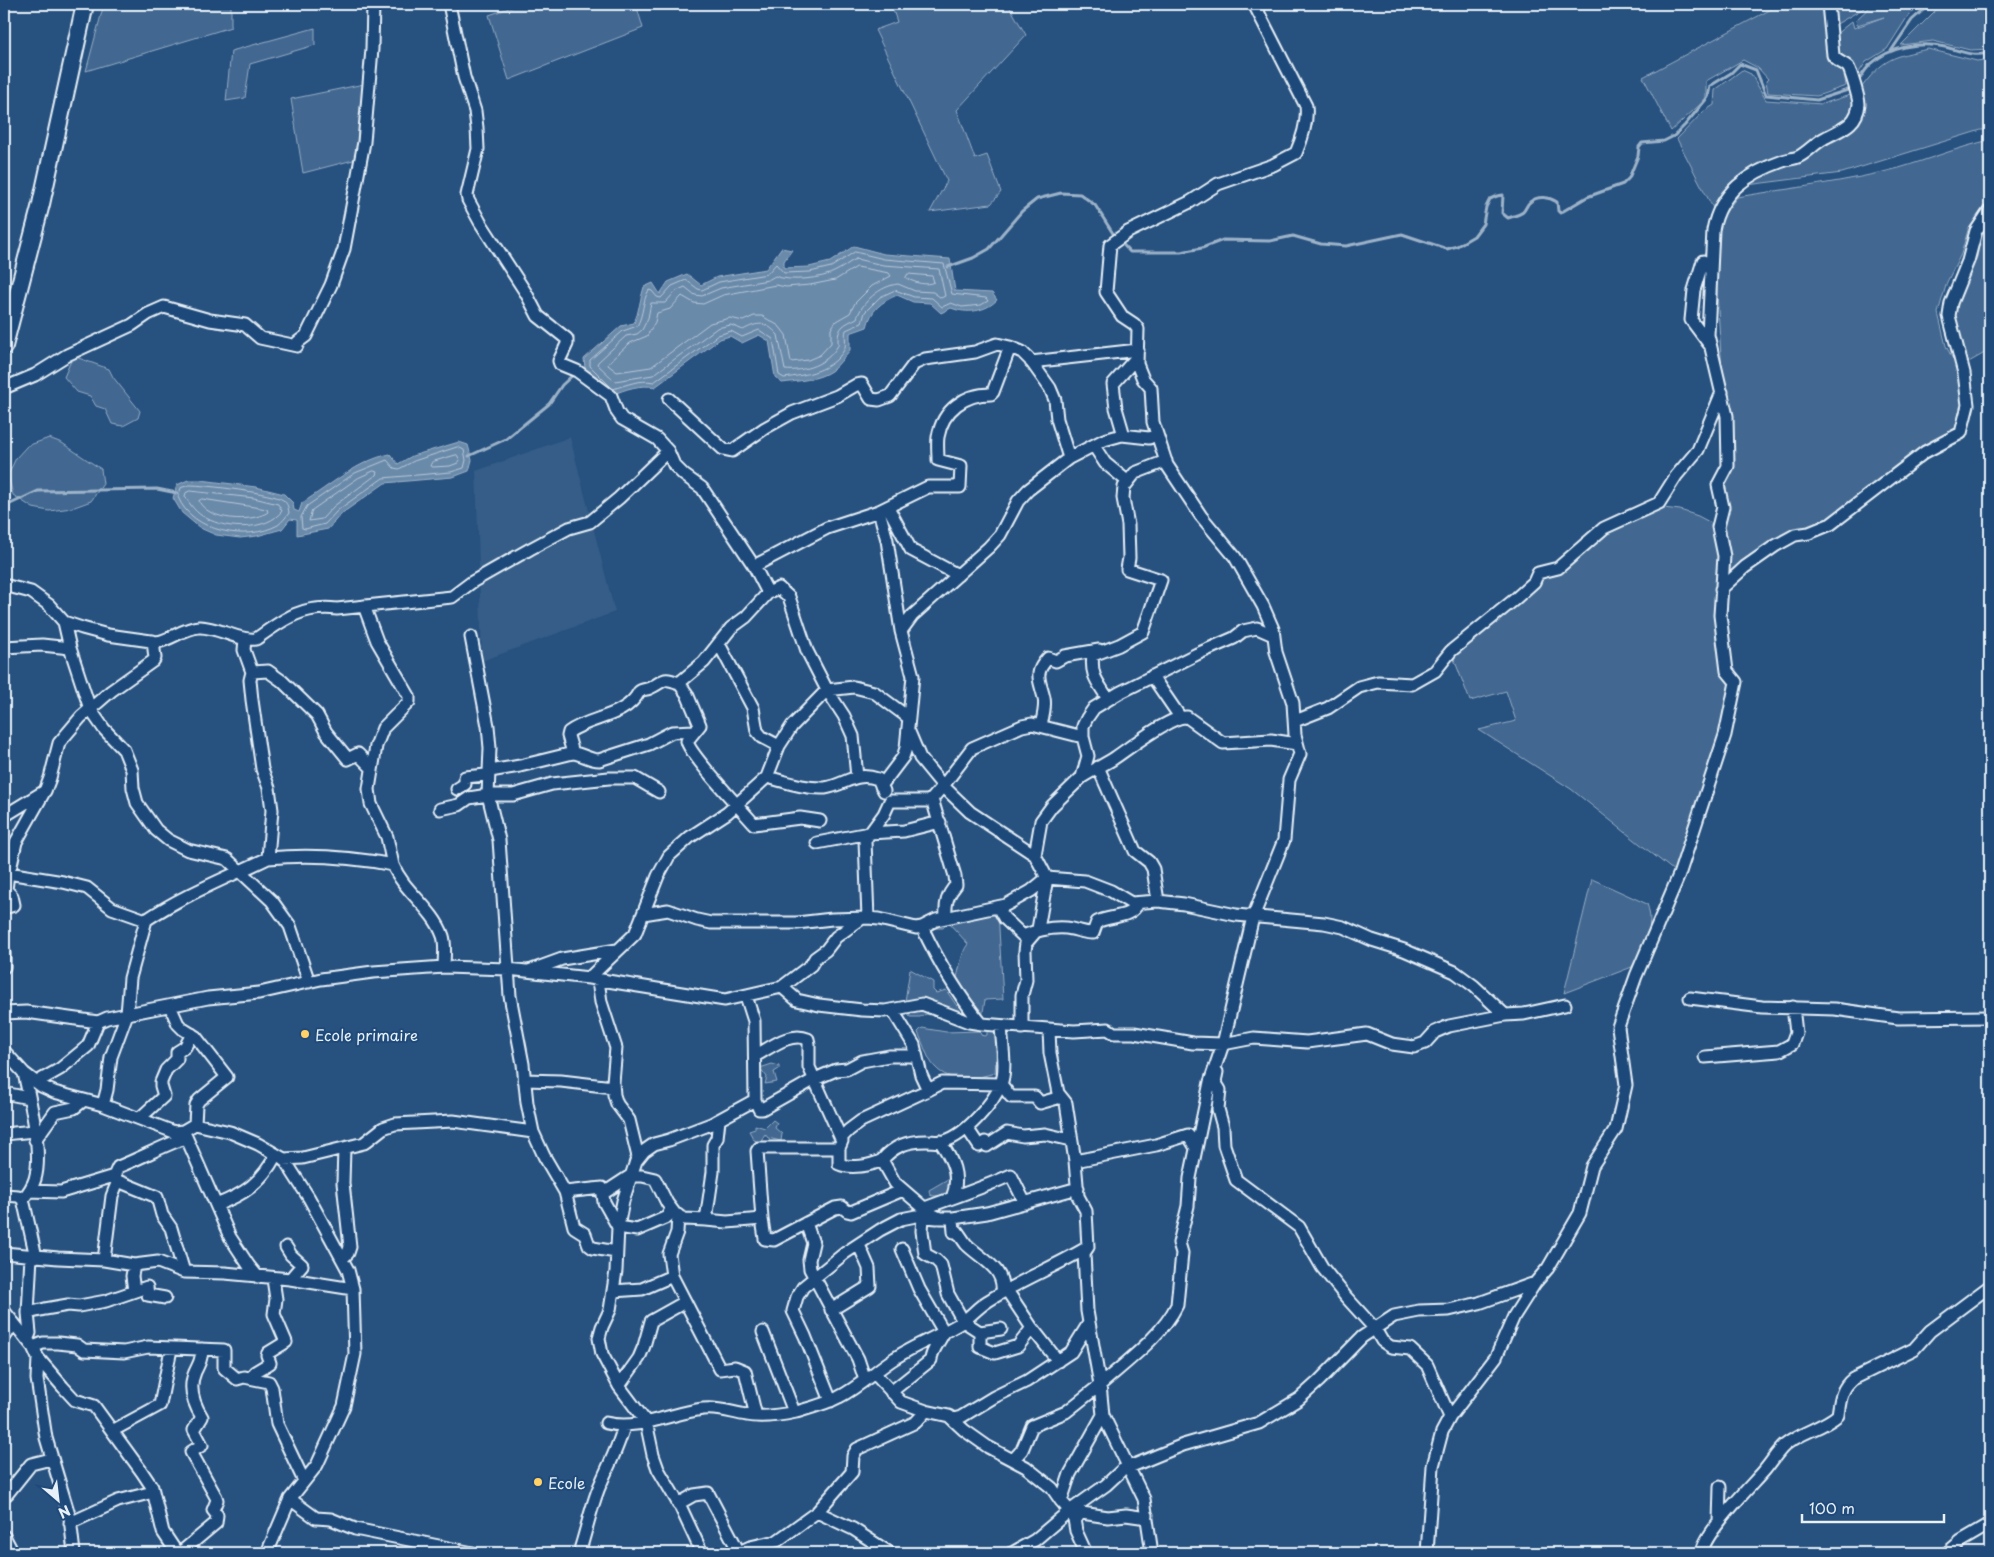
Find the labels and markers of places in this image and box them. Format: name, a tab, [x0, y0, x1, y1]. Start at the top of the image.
place label: Ecole primaire	[315, 1023, 418, 1046]
marker: Ecole primaire	[299, 1028, 311, 1040]
place label: Ecole	[548, 1471, 585, 1494]
marker: Ecole	[532, 1476, 544, 1488]

